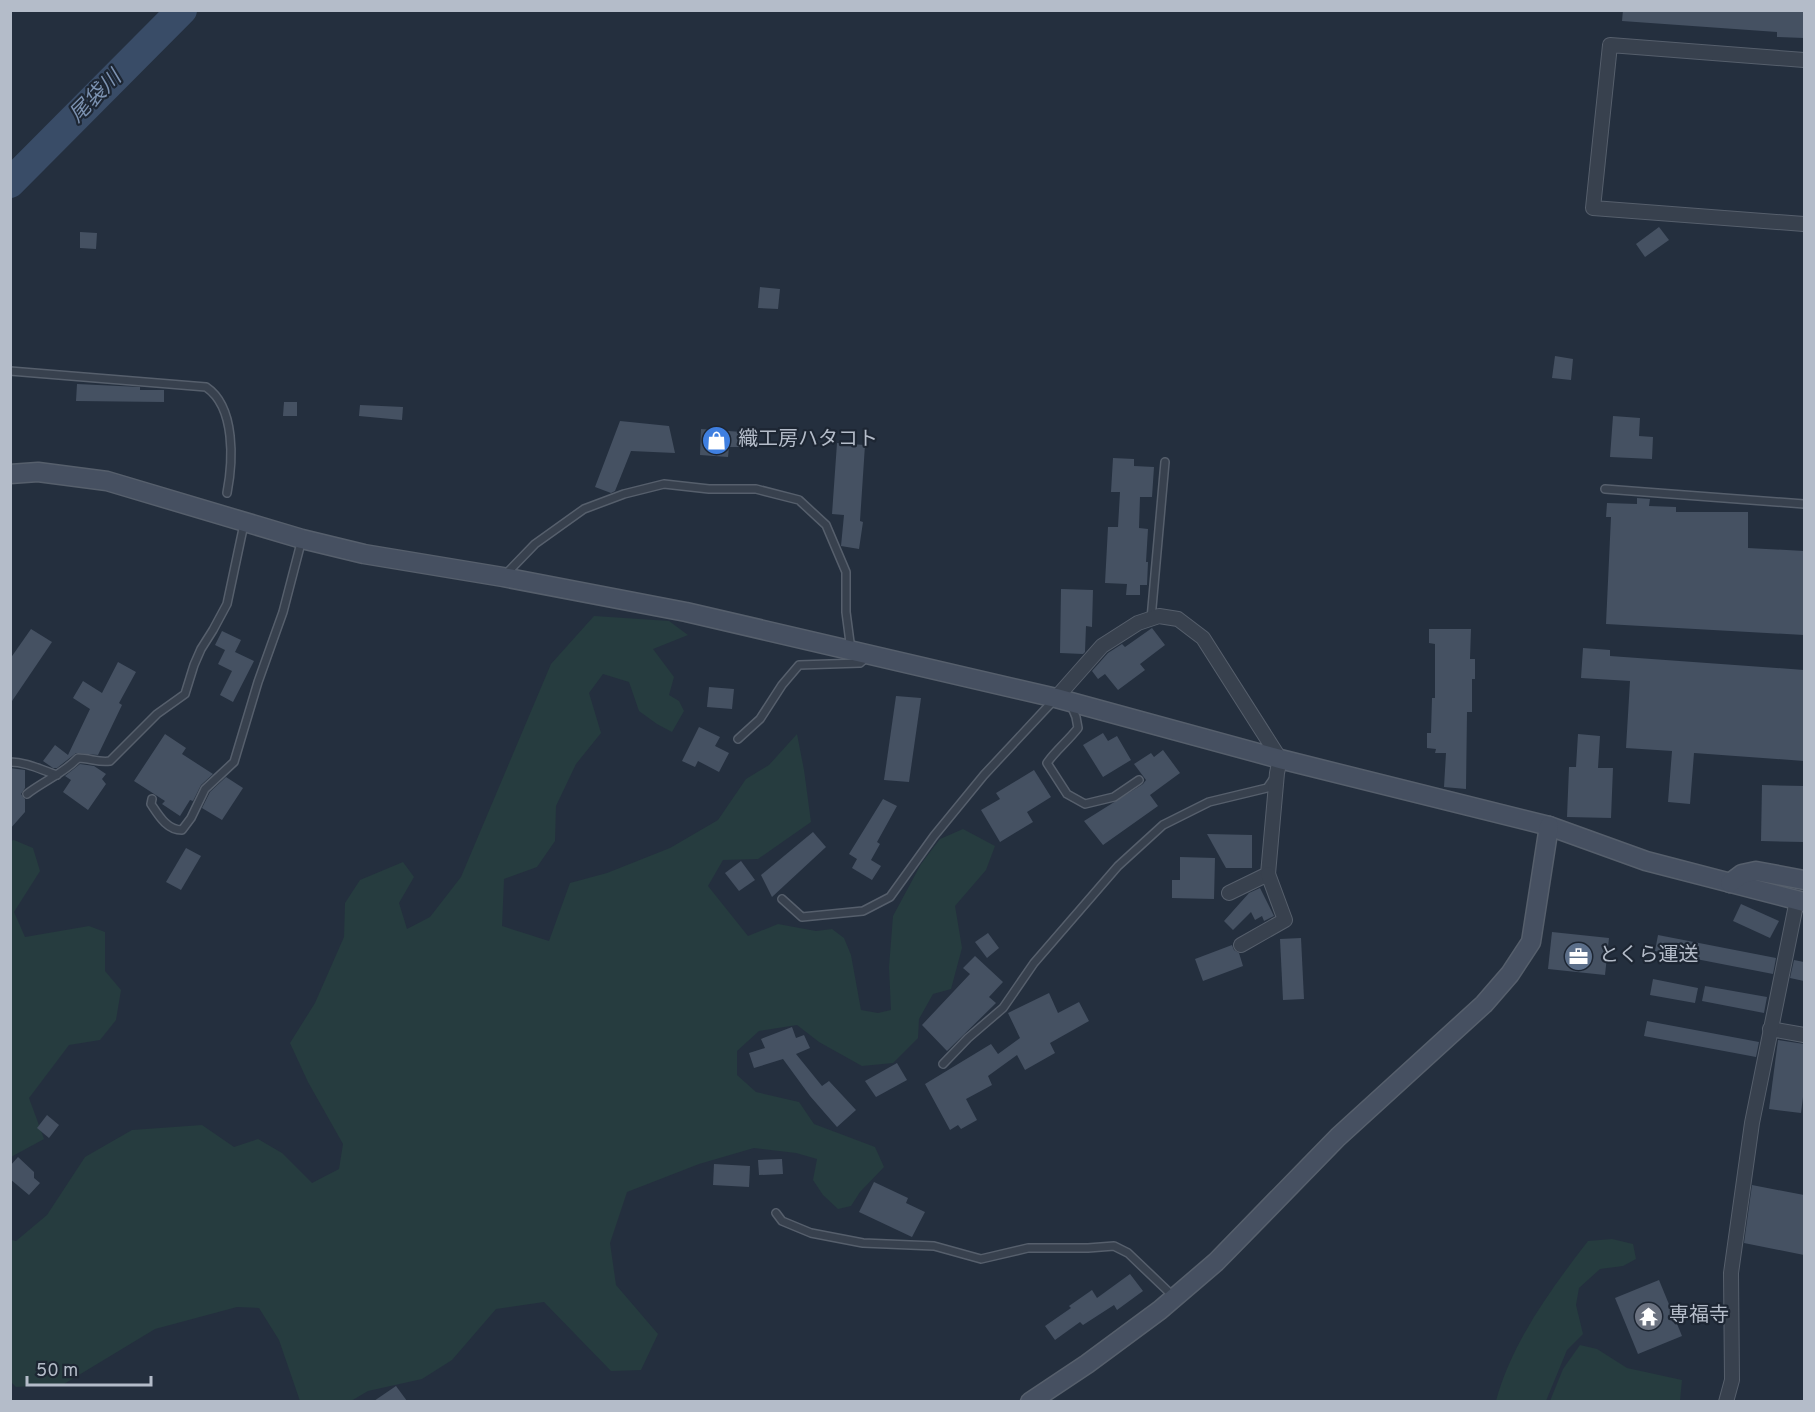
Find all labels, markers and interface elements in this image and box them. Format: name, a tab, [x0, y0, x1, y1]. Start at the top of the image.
water label: 尾袋川	[64, 64, 129, 129]
shop icon: 織工房ハタコト	[701, 424, 733, 456]
place label: 織工房ハタコト	[738, 427, 878, 453]
office icon: とくら運送	[1562, 940, 1594, 972]
place label: とくら運送	[1599, 943, 1698, 969]
temple icon: 専福寺	[1632, 1300, 1664, 1332]
place label: 専福寺	[1669, 1303, 1729, 1329]
scale bar	[27, 1349, 152, 1387]
text: 50 m	[36, 1360, 78, 1383]

